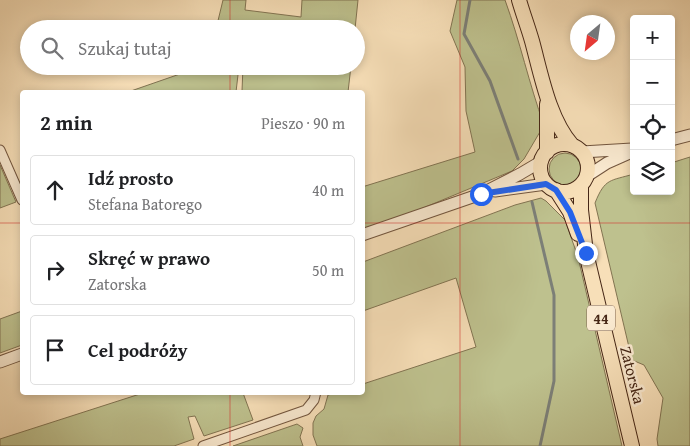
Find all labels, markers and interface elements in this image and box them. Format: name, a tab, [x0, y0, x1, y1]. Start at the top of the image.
north arrow	[570, 15, 615, 60]
map controls	[630, 15, 675, 195]
button: +	[630, 15, 675, 60]
search box	[20, 20, 365, 75]
icon: search	[38, 34, 66, 62]
text: Szukaj tutaj	[78, 34, 172, 62]
button: −	[630, 60, 675, 105]
button: locate	[630, 105, 675, 150]
text: 2 min	[40, 107, 92, 138]
text: Pieszo · 90 m	[261, 111, 345, 135]
button: layers	[630, 150, 675, 195]
text: Idź prosto	[88, 164, 173, 192]
icon: ahead	[41, 176, 69, 204]
text: 40 m	[312, 178, 344, 202]
route start	[470, 183, 493, 206]
text: Stefana Batorego	[88, 192, 202, 216]
route end	[575, 242, 598, 265]
text: Skręć w prawo	[88, 244, 210, 272]
icon: right	[41, 256, 69, 284]
text: 50 m	[312, 258, 344, 282]
text: Zatorska	[88, 272, 147, 296]
road number: 44	[587, 306, 615, 330]
icon: arrive	[41, 336, 69, 364]
text: Cel podróży	[88, 336, 188, 364]
street label: Zatorska	[614, 344, 652, 407]

